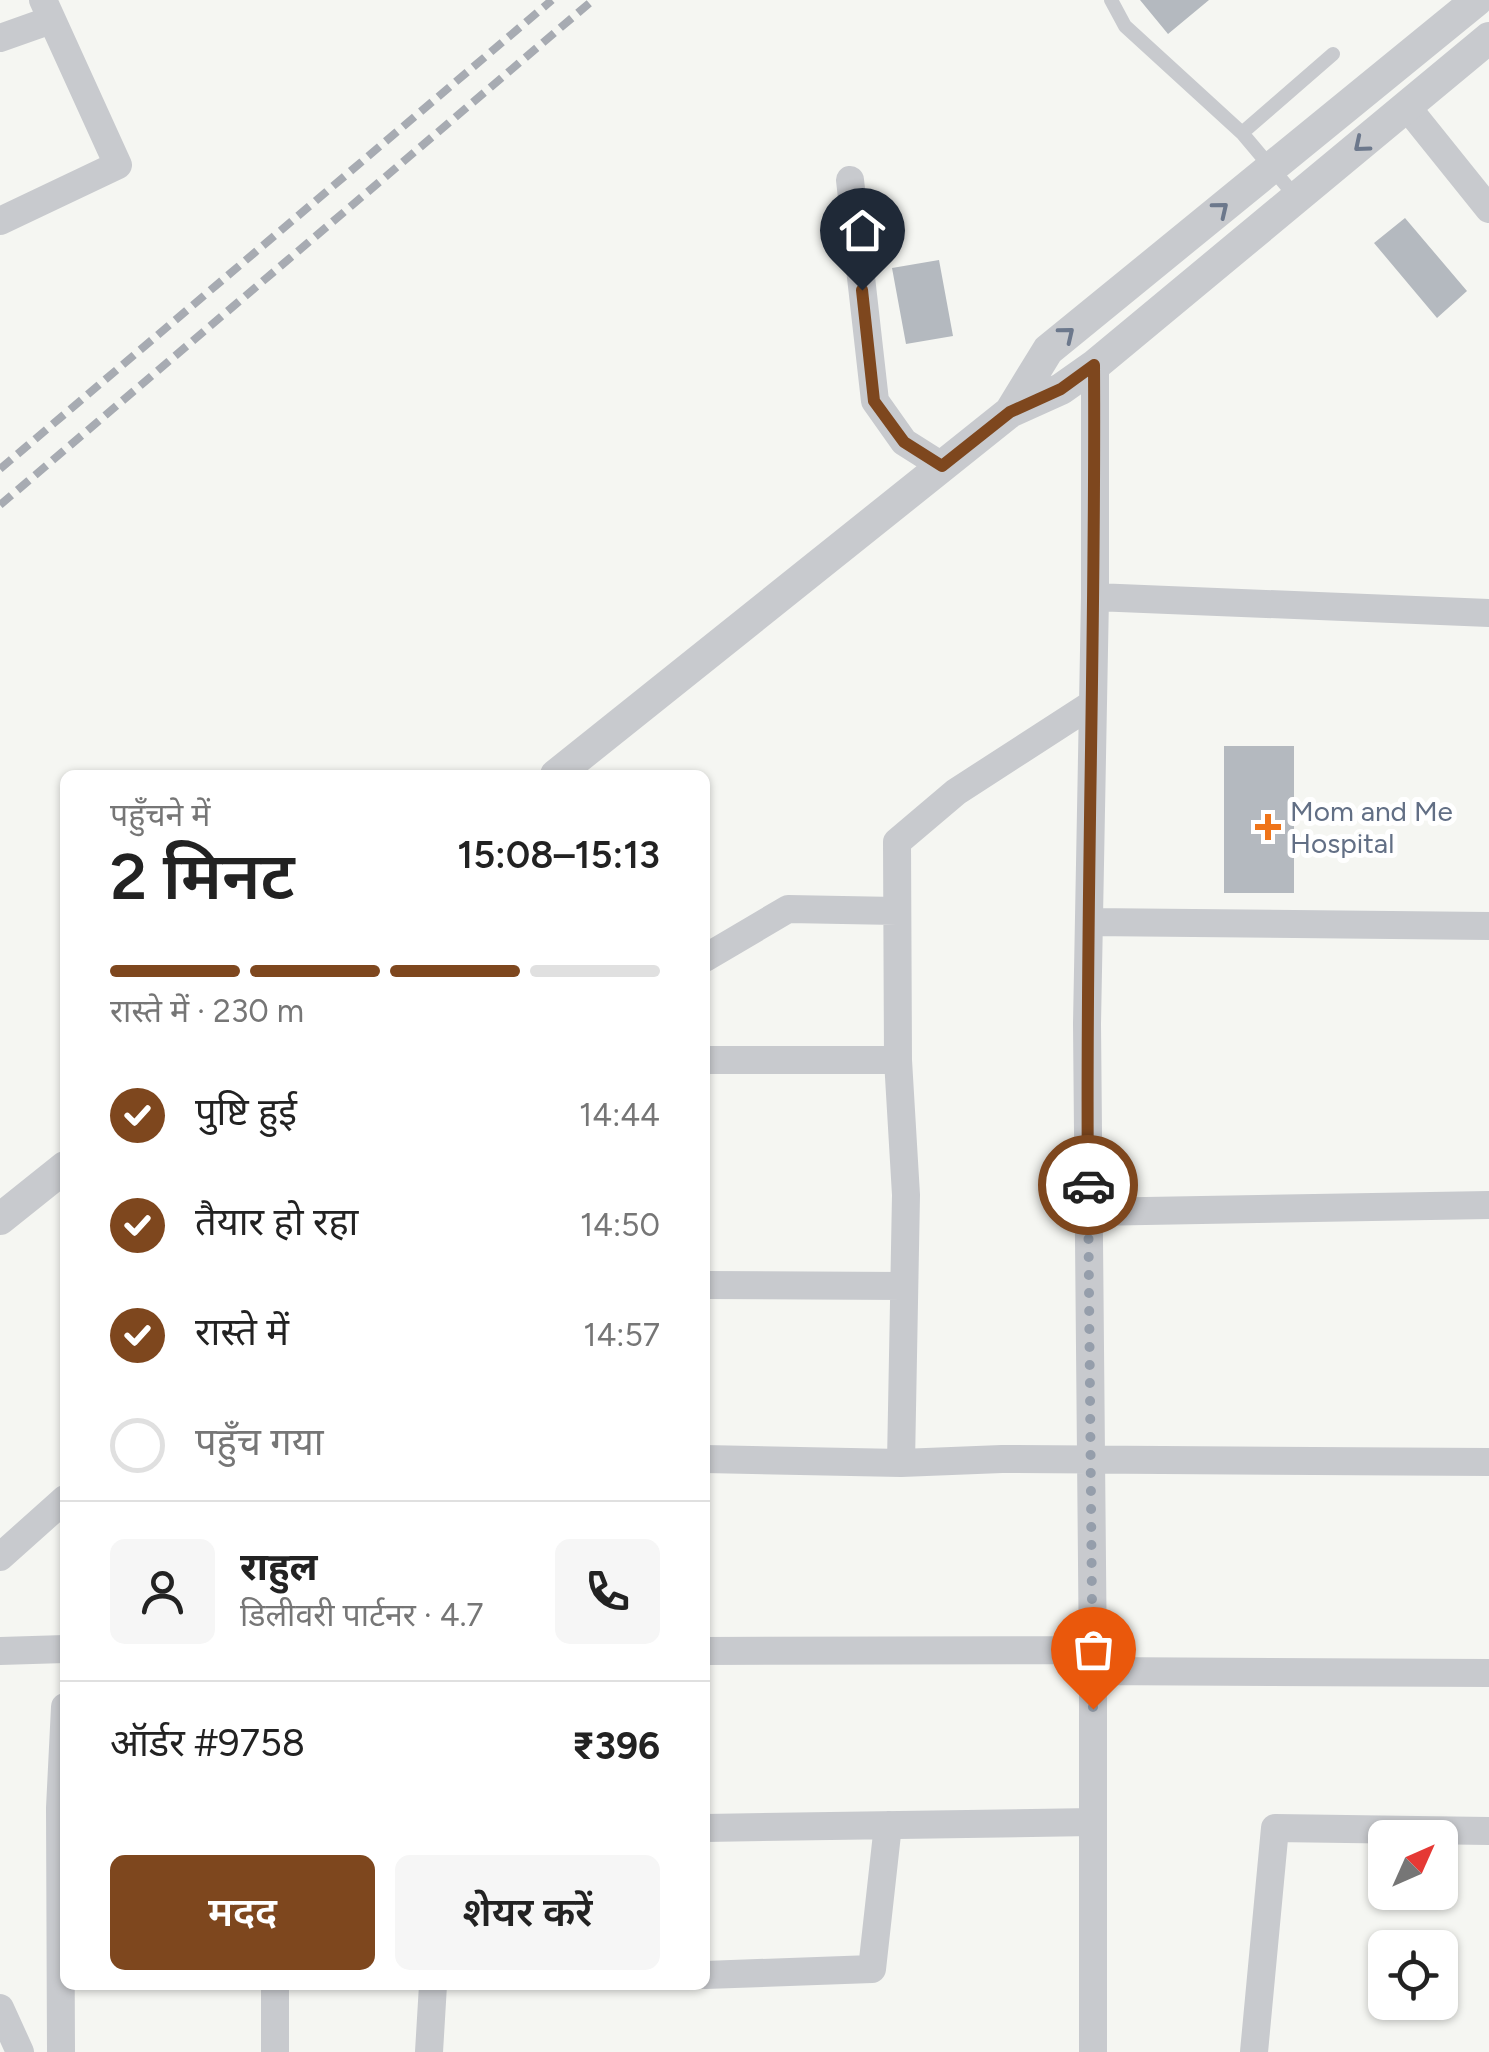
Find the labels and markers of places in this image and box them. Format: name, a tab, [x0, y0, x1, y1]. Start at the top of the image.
pin	[820, 188, 905, 291]
place label: Mom and Me Hospital	[1290, 794, 1453, 860]
marker: Mom and Me Hospital	[1255, 814, 1281, 840]
pin	[1051, 1607, 1136, 1710]

